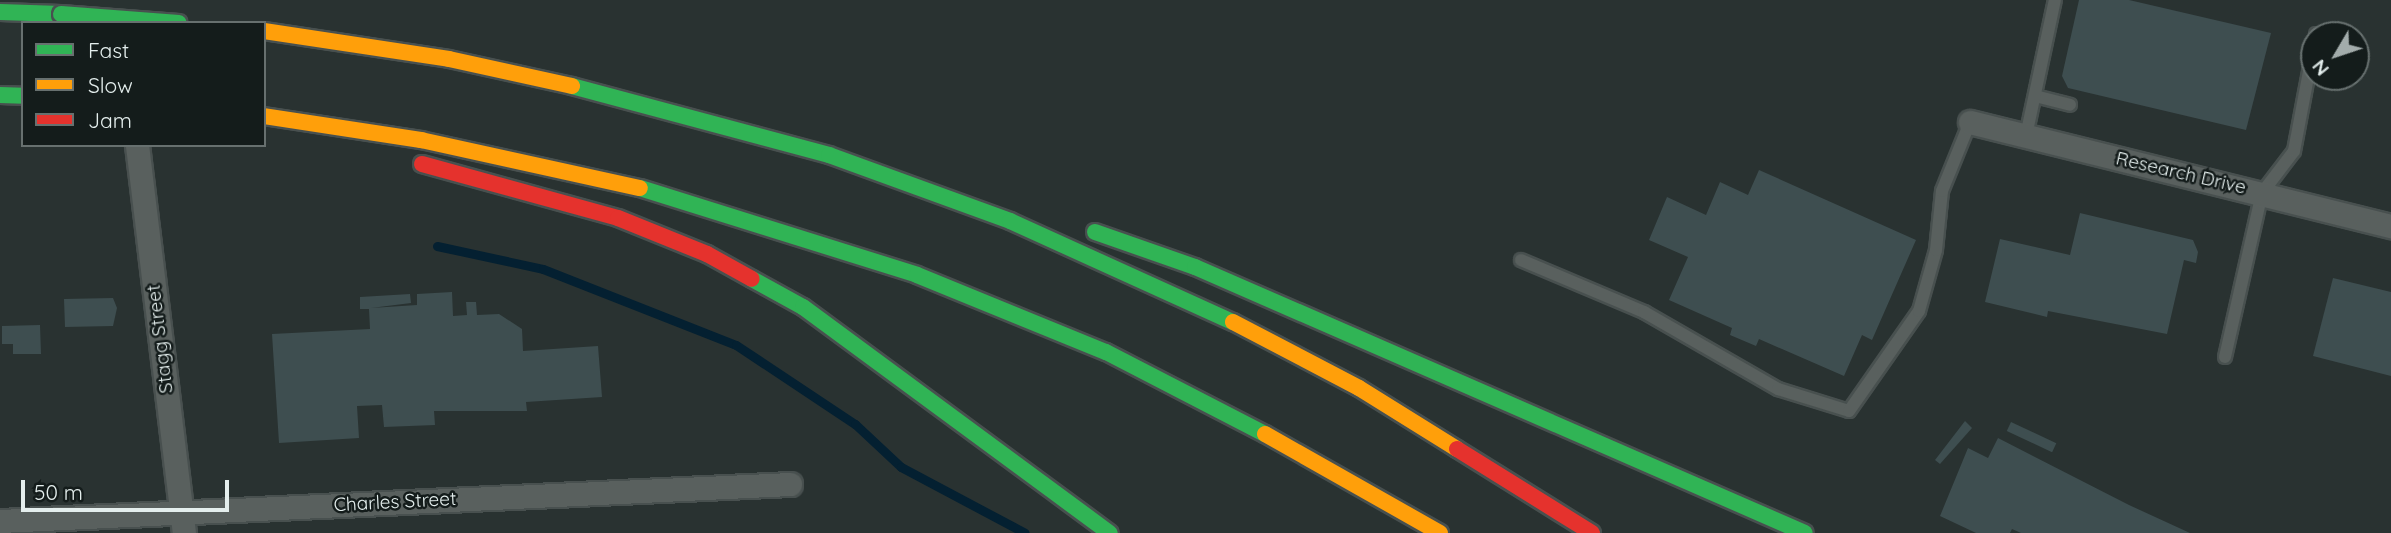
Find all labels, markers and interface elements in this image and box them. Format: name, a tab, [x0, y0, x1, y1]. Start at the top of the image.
legend	[21, 21, 266, 147]
north arrow	[2300, 21, 2370, 91]
text: Fast	[88, 37, 129, 63]
text: N	[2307, 55, 2334, 81]
text: Slow	[88, 72, 133, 98]
text: Jam	[88, 107, 132, 133]
street label: Research Drive	[2114, 147, 2248, 199]
street label: Stagg Street	[142, 283, 178, 395]
scale bar	[24, 466, 233, 510]
text: 50 m	[34, 479, 83, 505]
street label: Charles Street	[333, 487, 457, 517]

